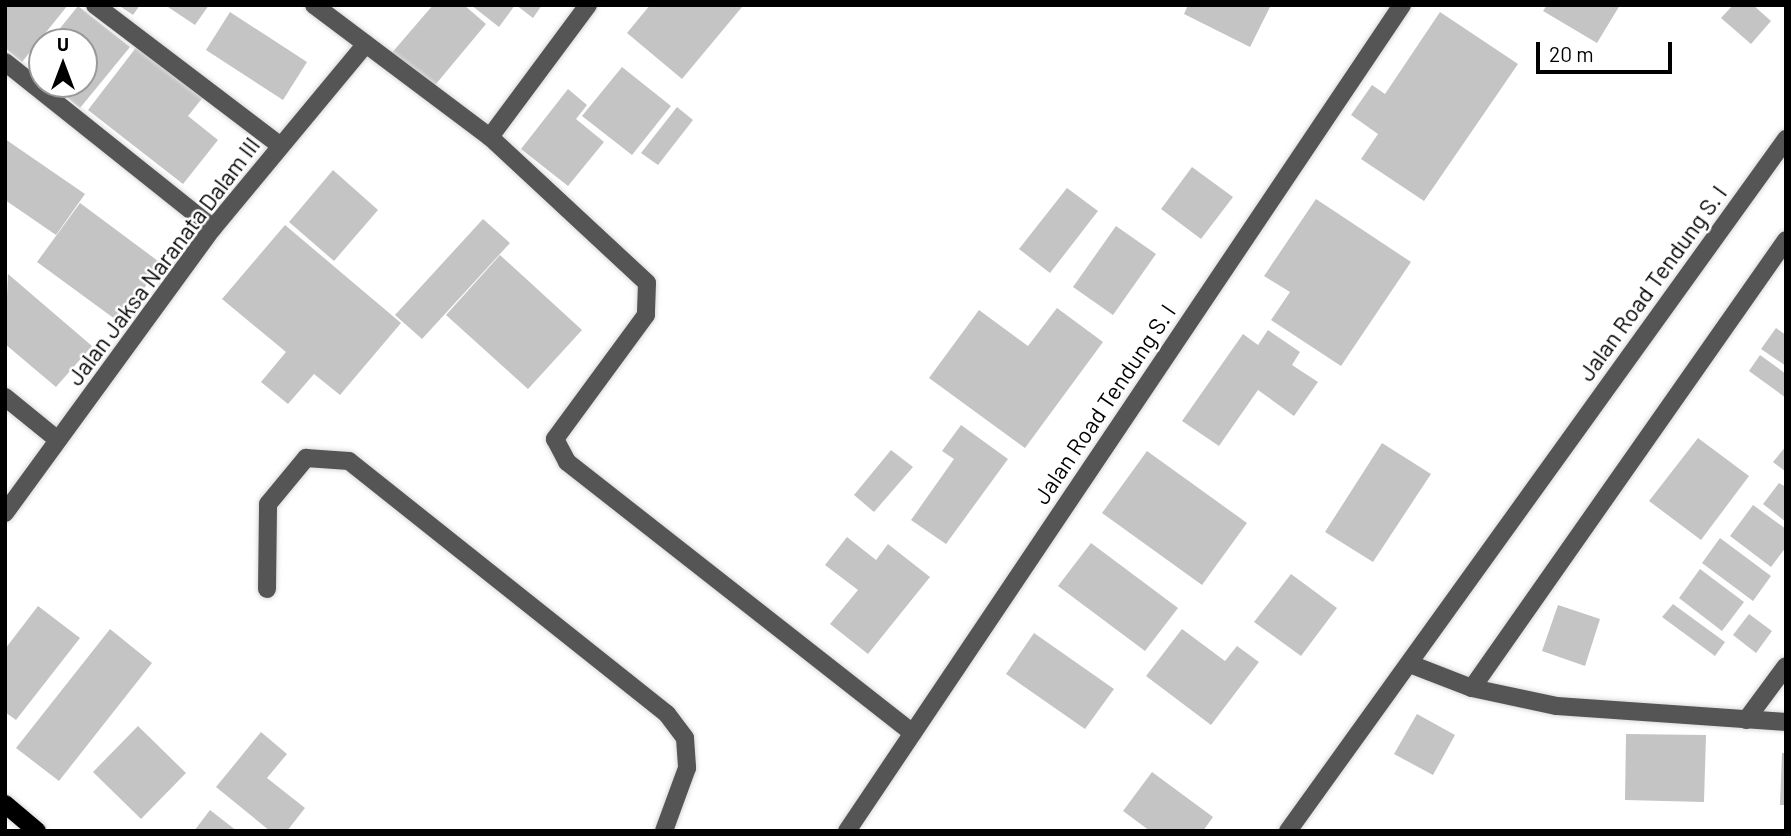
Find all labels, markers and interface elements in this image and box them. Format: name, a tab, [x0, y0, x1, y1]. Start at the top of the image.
north arrow	[28, 28, 98, 98]
scale bar	[1539, 28, 1676, 72]
text: U	[57, 32, 69, 55]
text: 20 m	[1549, 41, 1594, 66]
street label: Jalan Jaksa Naranata Dalam III	[61, 132, 265, 390]
street label: Jalan Road Tendung S. I	[1572, 180, 1732, 386]
street label: Jalan Road Tendung S. I	[1027, 299, 1181, 509]

